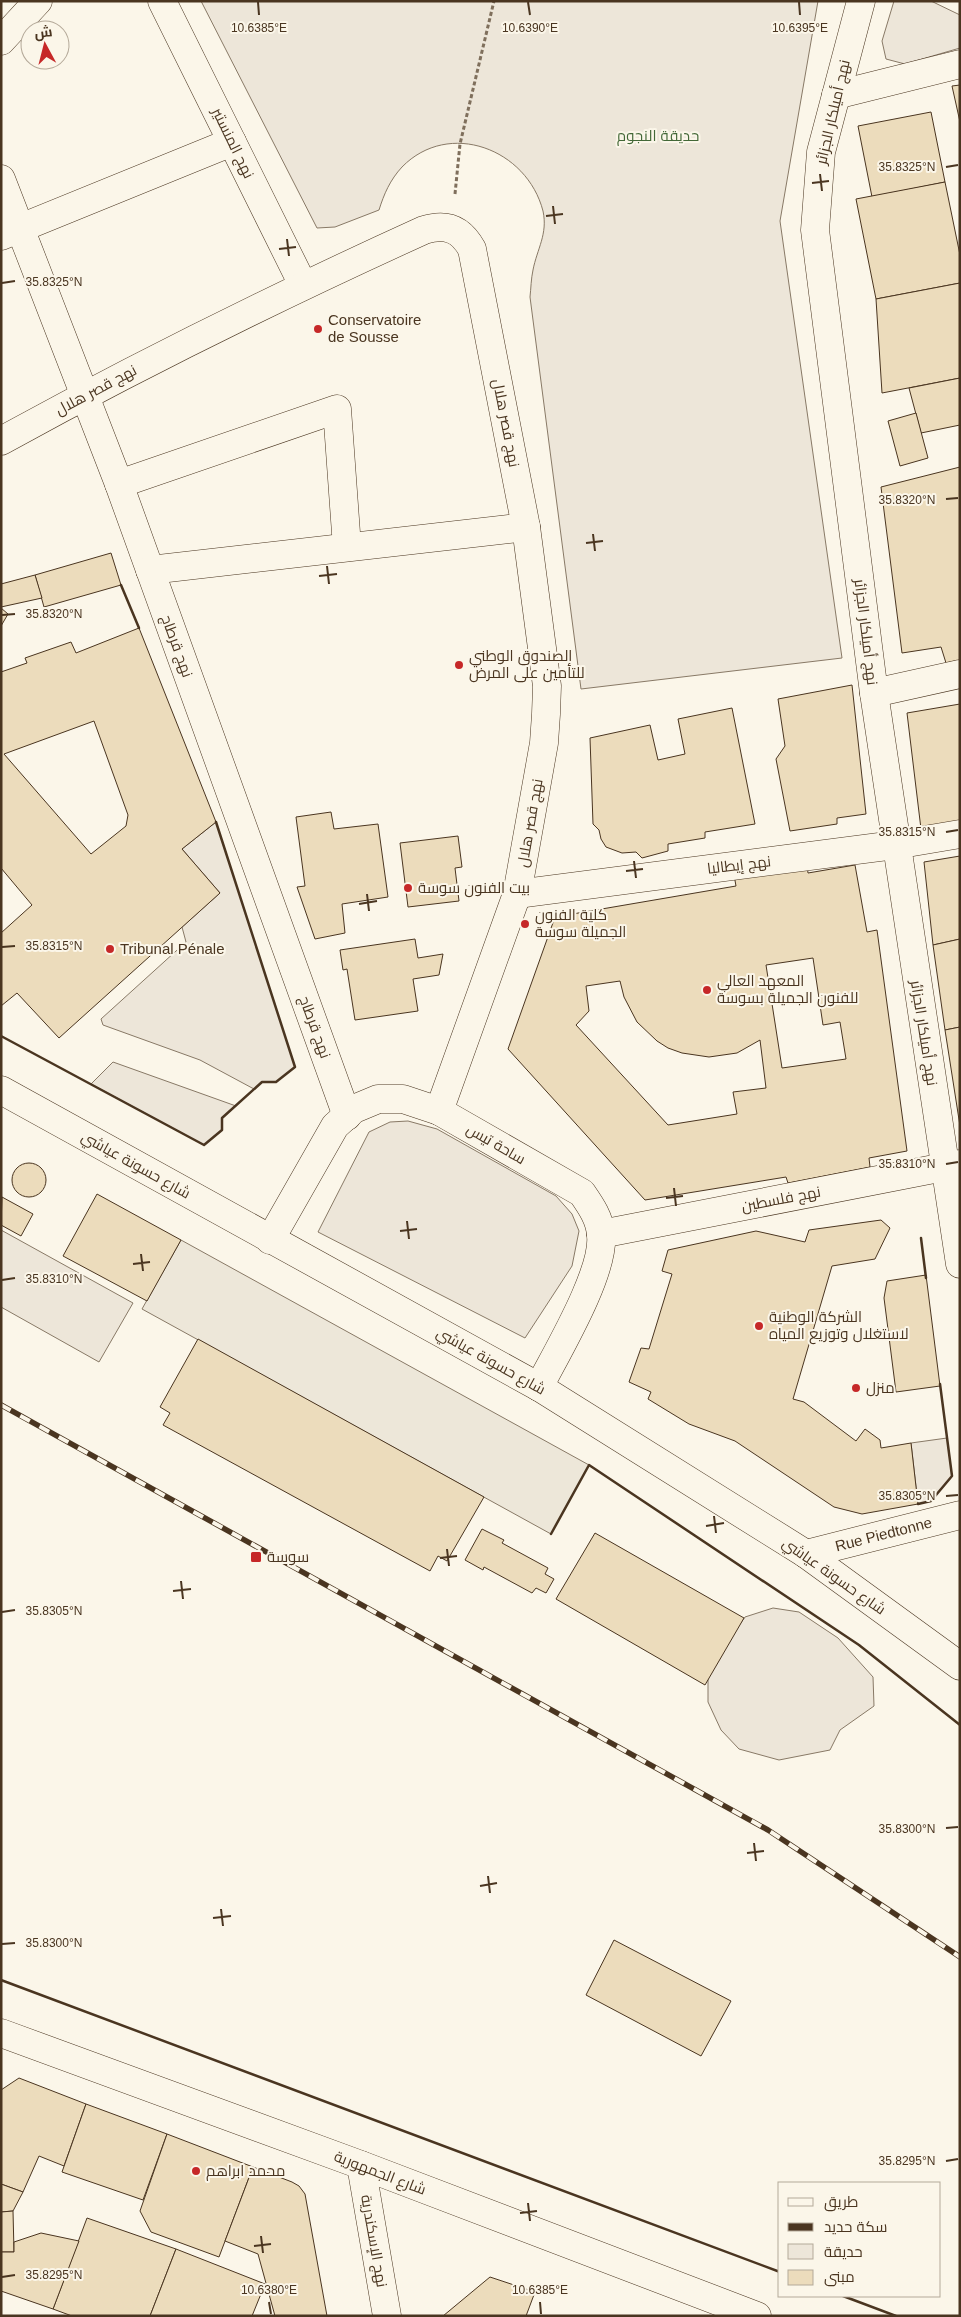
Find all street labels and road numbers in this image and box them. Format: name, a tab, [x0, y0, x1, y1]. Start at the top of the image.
street label: نهج أميلكار الجزائر	[811, 58, 856, 167]
street label: نهج المنستير	[206, 104, 258, 182]
street label: نهج قصر هلال	[52, 361, 141, 421]
street label: نهج قصر هلال	[487, 377, 523, 469]
street label: نهج أميلكار الجزائر	[848, 577, 882, 686]
street label: نهج قرطاج	[155, 612, 197, 680]
street label: نهج قصر هلال	[513, 777, 549, 869]
street label: نهج إيطاليا	[706, 852, 772, 880]
street label: نهج أميلكار الجزائر	[905, 978, 942, 1087]
street label: نهج قرطاج	[293, 993, 335, 1061]
street label: ساحة تيس	[463, 1120, 529, 1169]
street label: شارع حسونة عياشي	[77, 1128, 194, 1205]
street label: نهج فلسطين	[740, 1183, 822, 1217]
street label: شارع حسونة عياشي	[432, 1324, 549, 1401]
street label: Rue Piedtonne	[833, 1513, 934, 1554]
street label: شارع حسونة عياشي	[777, 1534, 889, 1621]
street label: شارع الجمهورية	[331, 2147, 428, 2201]
street label: نهج الإسكندرية	[355, 2193, 391, 2289]

